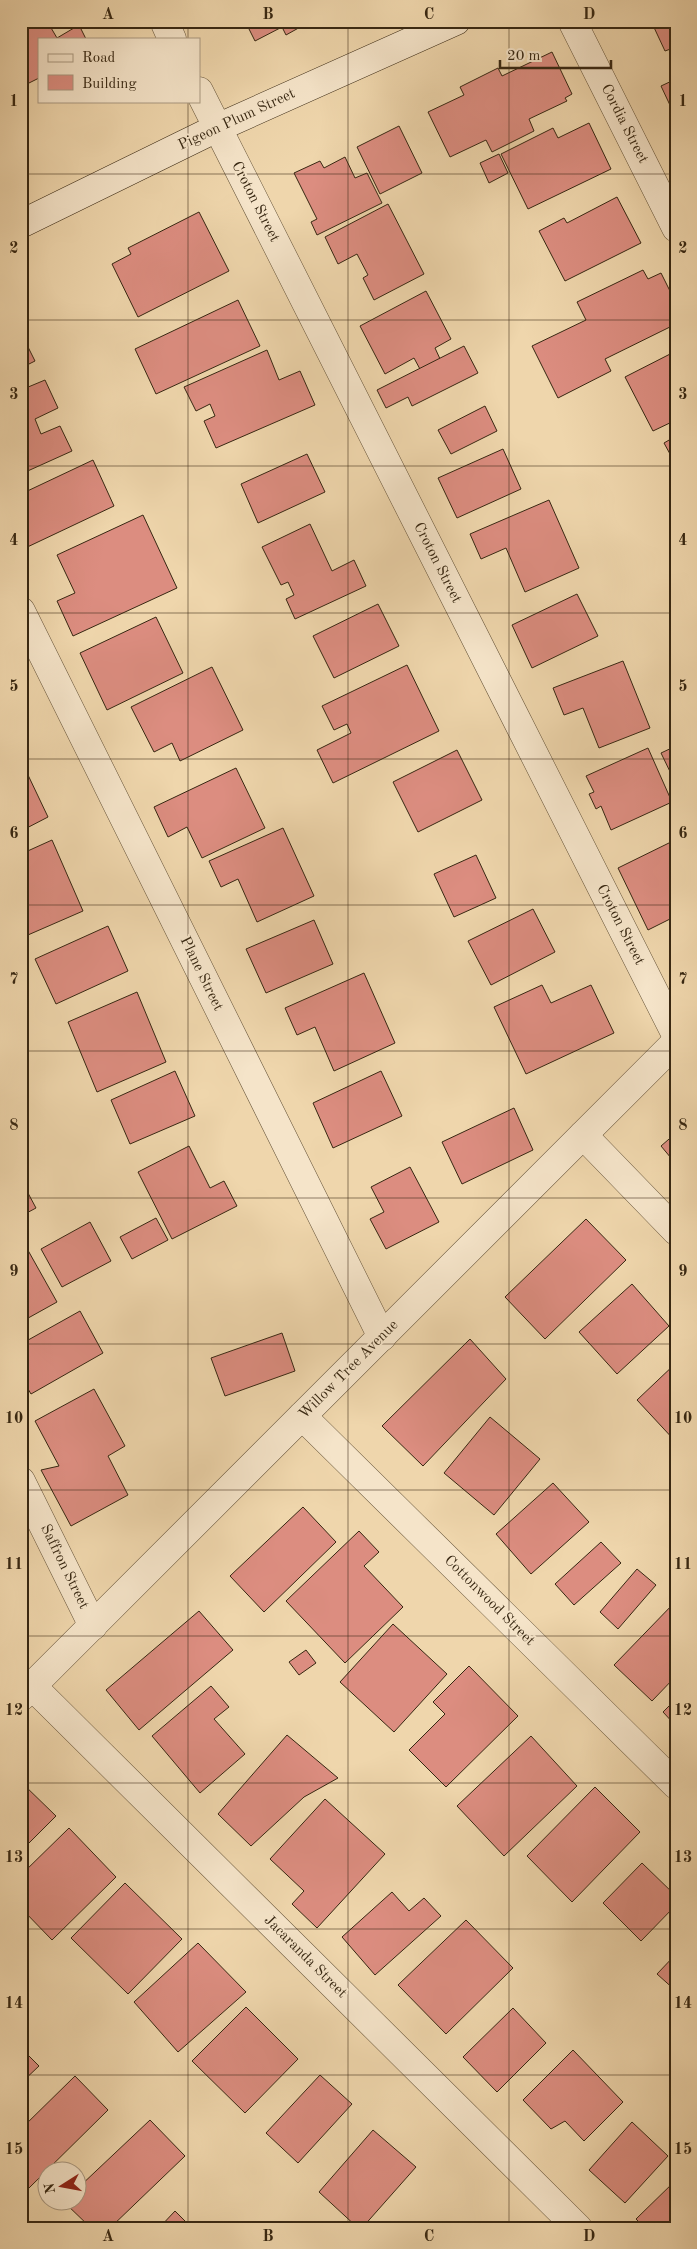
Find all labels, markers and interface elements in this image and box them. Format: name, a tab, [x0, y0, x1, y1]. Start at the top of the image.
text: A	[102, 7, 114, 23]
text: B	[262, 7, 274, 23]
text: C	[424, 7, 434, 23]
text: D	[583, 7, 595, 23]
legend	[38, 38, 200, 102]
scale bar	[500, 38, 611, 70]
text: 20 m	[507, 49, 541, 64]
text: Road	[82, 51, 116, 66]
text: Building	[82, 77, 137, 92]
street label: Cordia Street	[598, 82, 650, 166]
street label: Pigeon Plum Street	[176, 86, 298, 154]
text: 1	[9, 94, 19, 110]
text: 1	[678, 94, 688, 110]
street label: Croton Street	[228, 159, 282, 245]
text: 2	[9, 241, 19, 257]
text: 2	[678, 241, 688, 257]
text: 3	[9, 387, 19, 403]
text: 3	[678, 387, 688, 403]
street label: Croton Street	[410, 520, 464, 606]
text: 4	[9, 533, 19, 549]
text: 4	[678, 533, 688, 549]
text: 5	[9, 679, 19, 695]
text: 5	[678, 679, 688, 695]
text: 6	[9, 826, 19, 842]
text: 6	[678, 826, 688, 842]
street label: Croton Street	[593, 882, 647, 968]
street label: Plane Street	[177, 934, 225, 1014]
text: 7	[9, 972, 19, 988]
text: 7	[678, 972, 688, 988]
text: 8	[9, 1118, 19, 1134]
text: 8	[678, 1118, 688, 1134]
text: 9	[9, 1264, 19, 1280]
text: 9	[678, 1264, 688, 1280]
street label: Willow Tree Avenue	[297, 1318, 401, 1422]
text: 10	[5, 1411, 23, 1427]
text: 10	[674, 1411, 692, 1427]
street label: Saffron Street	[37, 1522, 91, 1612]
street label: Cottonwood Street	[441, 1553, 537, 1649]
text: 11	[5, 1557, 23, 1573]
text: 11	[674, 1557, 692, 1573]
text: 12	[5, 1703, 23, 1719]
text: 12	[674, 1703, 692, 1719]
text: 13	[5, 1850, 23, 1866]
text: 13	[674, 1850, 692, 1866]
street label: Jacaranda Street	[261, 1913, 349, 2001]
text: 14	[5, 1996, 23, 2012]
text: 14	[674, 1996, 692, 2012]
text: 15	[5, 2142, 23, 2158]
text: 15	[674, 2142, 692, 2158]
north arrow	[38, 2162, 88, 2212]
text: N	[42, 2181, 58, 2195]
text: A	[102, 2229, 114, 2245]
text: B	[262, 2229, 274, 2245]
text: C	[424, 2229, 434, 2245]
text: D	[583, 2229, 595, 2245]

